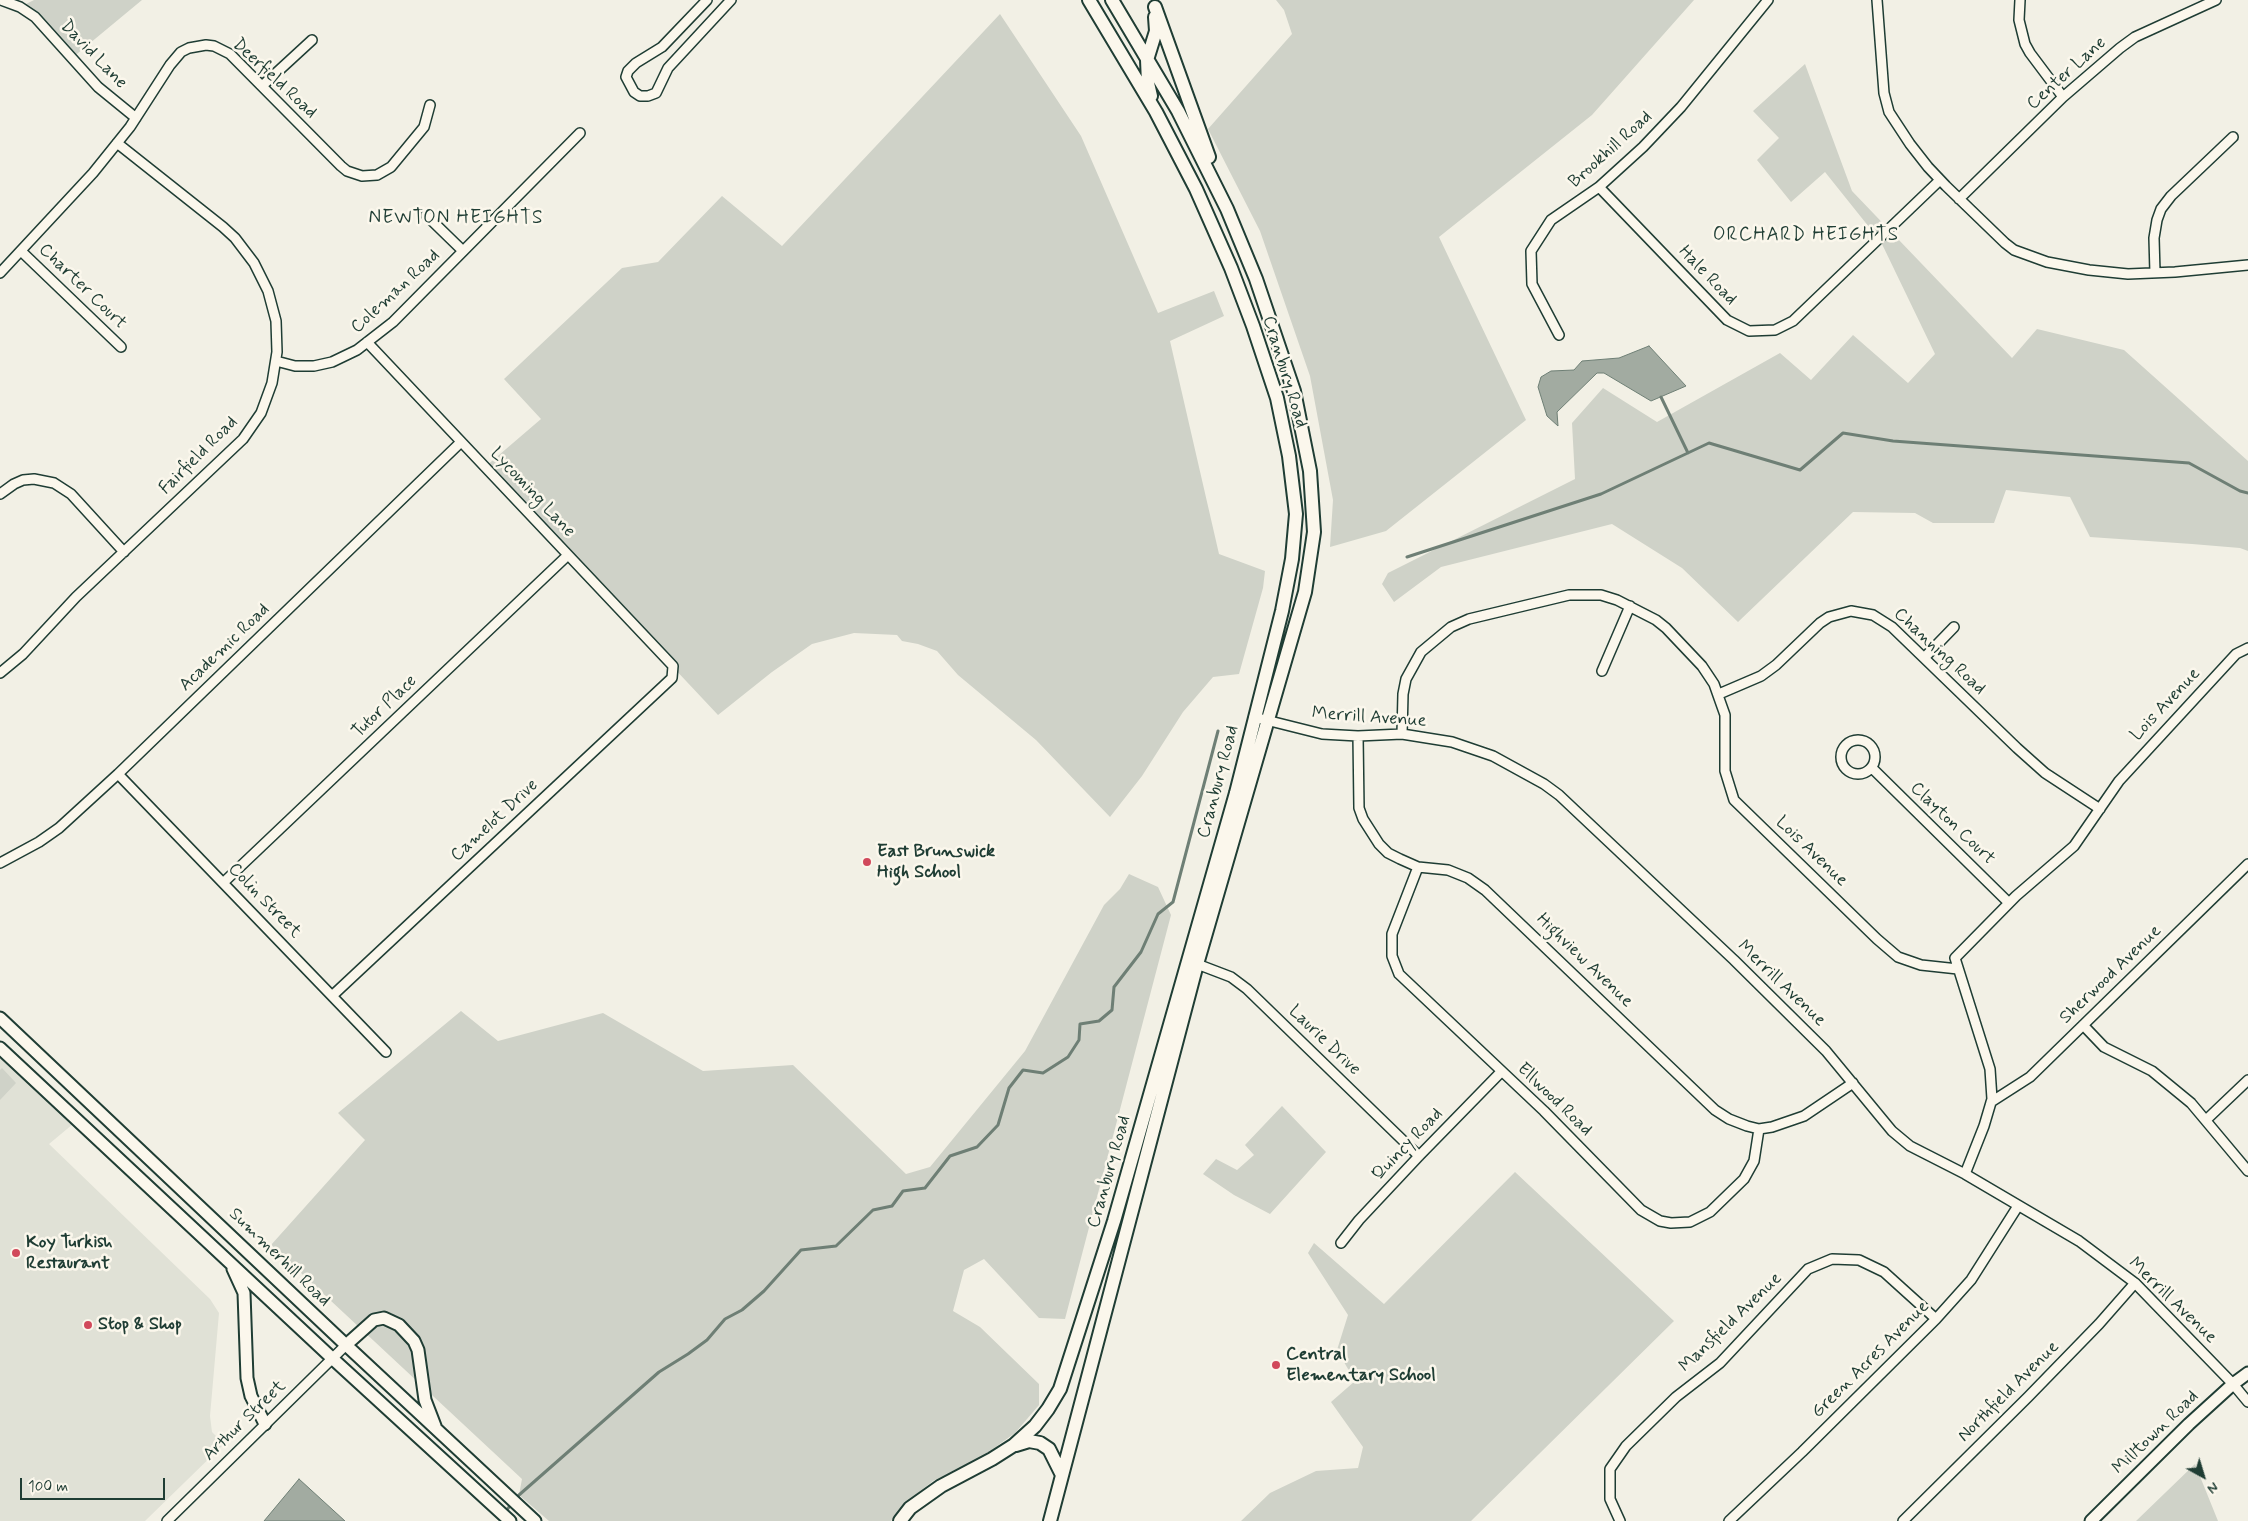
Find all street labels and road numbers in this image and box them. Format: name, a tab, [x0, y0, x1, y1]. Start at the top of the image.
street label: David Lane	[55, 16, 131, 94]
street label: Center Lane	[2023, 33, 2111, 115]
street label: Deerfield Road	[227, 34, 321, 124]
street label: Brookhill Road	[1565, 107, 1657, 193]
street label: Charter Court	[33, 240, 131, 334]
street label: Hale Road	[1673, 242, 1741, 310]
street label: Coleman Road	[347, 245, 445, 339]
street label: Cranbury Road	[1257, 313, 1311, 431]
street label: Fairfield Road	[155, 412, 243, 500]
street label: Lycoming Lane	[485, 444, 579, 542]
street label: Academic Road	[175, 600, 275, 696]
street label: Channing Road	[1888, 604, 1990, 700]
street label: Lois Avenue	[2127, 664, 2205, 746]
street label: Tutor Place	[348, 671, 422, 743]
street label: Merrill Avenue	[1311, 703, 1427, 733]
street label: Cranbury Road	[1194, 723, 1244, 841]
street label: Camelot Drive	[447, 775, 543, 867]
street label: Clayton Court	[1905, 778, 1999, 870]
street label: Lois Avenue	[1770, 812, 1852, 892]
street label: Colin Street	[223, 859, 305, 943]
street label: Highview Avenue	[1531, 909, 1637, 1013]
street label: Sherwood Avenue	[2056, 921, 2166, 1029]
street label: Merrill Avenue	[1732, 936, 1830, 1032]
street label: Laurie Drive	[1283, 1001, 1365, 1081]
street label: Ellwood Road	[1512, 1059, 1596, 1141]
street label: Quincy Road	[1368, 1104, 1448, 1186]
street label: Cranbury Road	[1084, 1113, 1136, 1231]
street label: Summerhill Road	[224, 1204, 334, 1312]
street label: Merrill Avenue	[2123, 1253, 2221, 1349]
street label: Mansfield Avenue	[1675, 1268, 1787, 1378]
street label: Green Acres Avenue	[1808, 1297, 1934, 1423]
street label: Northfield Avenue	[1954, 1337, 2064, 1447]
street label: Arthur Street	[199, 1376, 291, 1466]
street label: Milltown Road	[2108, 1386, 2204, 1480]

